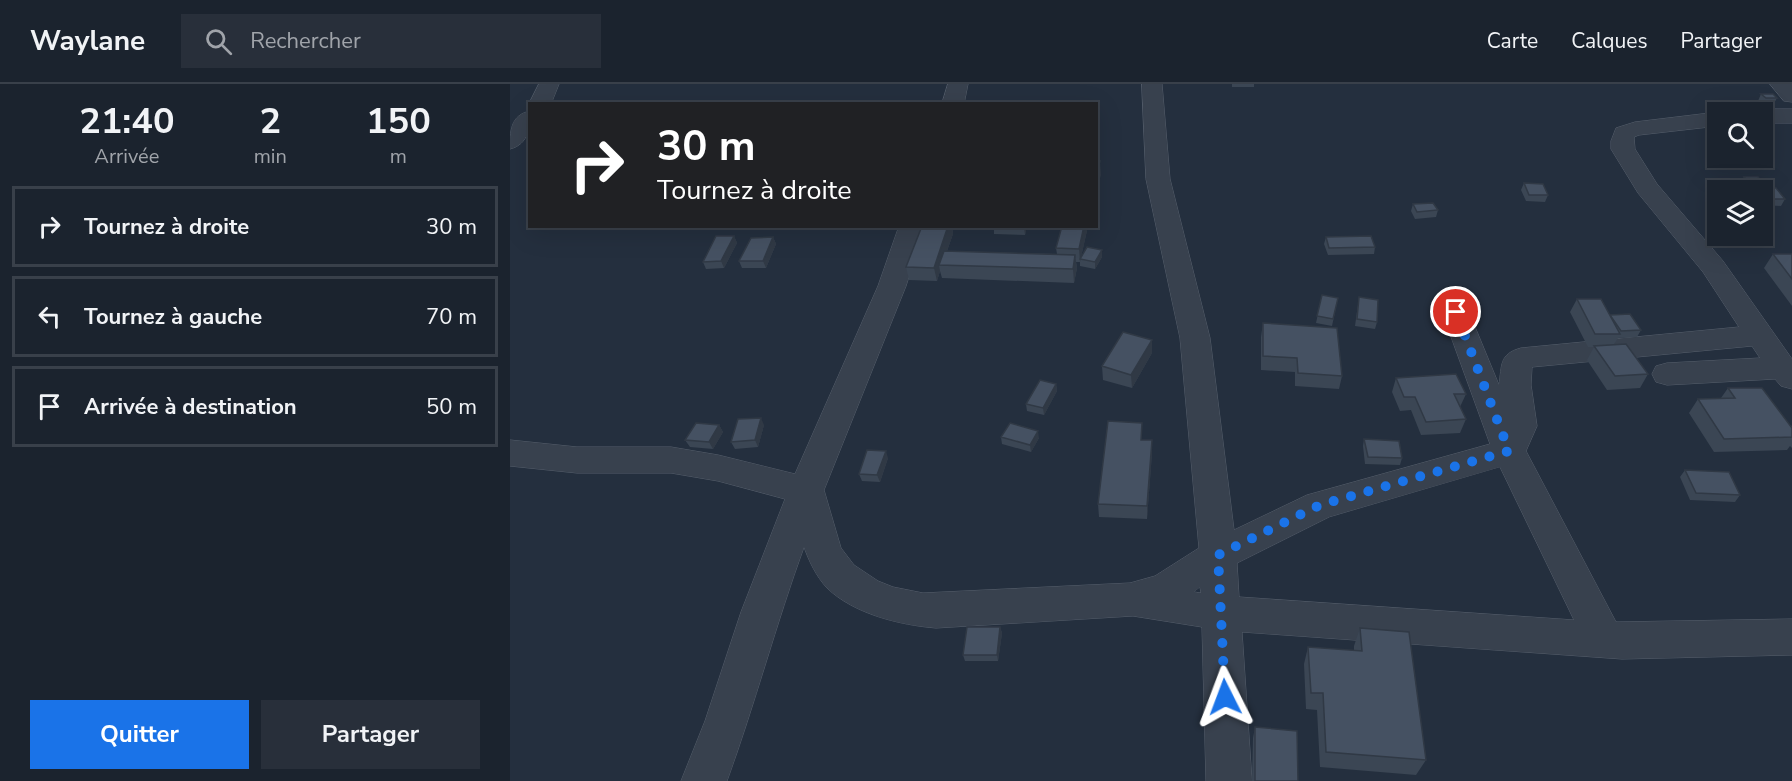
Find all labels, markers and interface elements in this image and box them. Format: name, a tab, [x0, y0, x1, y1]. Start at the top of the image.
search box	[181, 14, 601, 68]
text: Waylane	[30, 22, 145, 60]
icon: search	[202, 25, 235, 58]
text: Rechercher	[250, 26, 361, 56]
text: Carte	[1487, 27, 1538, 55]
text: Calques	[1571, 27, 1648, 55]
text: Partager	[1681, 27, 1762, 55]
text: 21:40	[79, 97, 175, 146]
text: 2	[259, 97, 281, 146]
text: 150	[366, 97, 431, 146]
map controls	[1707, 102, 1773, 246]
button: search	[1707, 102, 1773, 168]
text: 30 m	[657, 118, 756, 175]
icon: right	[558, 126, 636, 204]
text: Arrivée	[94, 143, 159, 170]
text: min	[254, 143, 287, 170]
text: m	[390, 143, 407, 170]
text: Tournez à droite	[657, 172, 852, 209]
button: layers	[1707, 180, 1773, 246]
icon: right	[33, 210, 66, 243]
text: Tournez à droite	[84, 212, 249, 242]
text: 30 m	[426, 212, 477, 242]
pin	[1430, 286, 1481, 337]
icon: arrive	[1439, 295, 1472, 328]
icon: left	[33, 300, 66, 333]
text: Tournez à gauche	[84, 302, 262, 332]
text: 70 m	[426, 302, 477, 332]
icon: arrive	[33, 390, 66, 423]
text: Arrivée à destination	[84, 392, 297, 422]
text: 50 m	[426, 392, 477, 422]
position arrow	[1193, 665, 1257, 729]
button: Quitter	[30, 700, 249, 769]
button: Partager	[261, 700, 480, 769]

